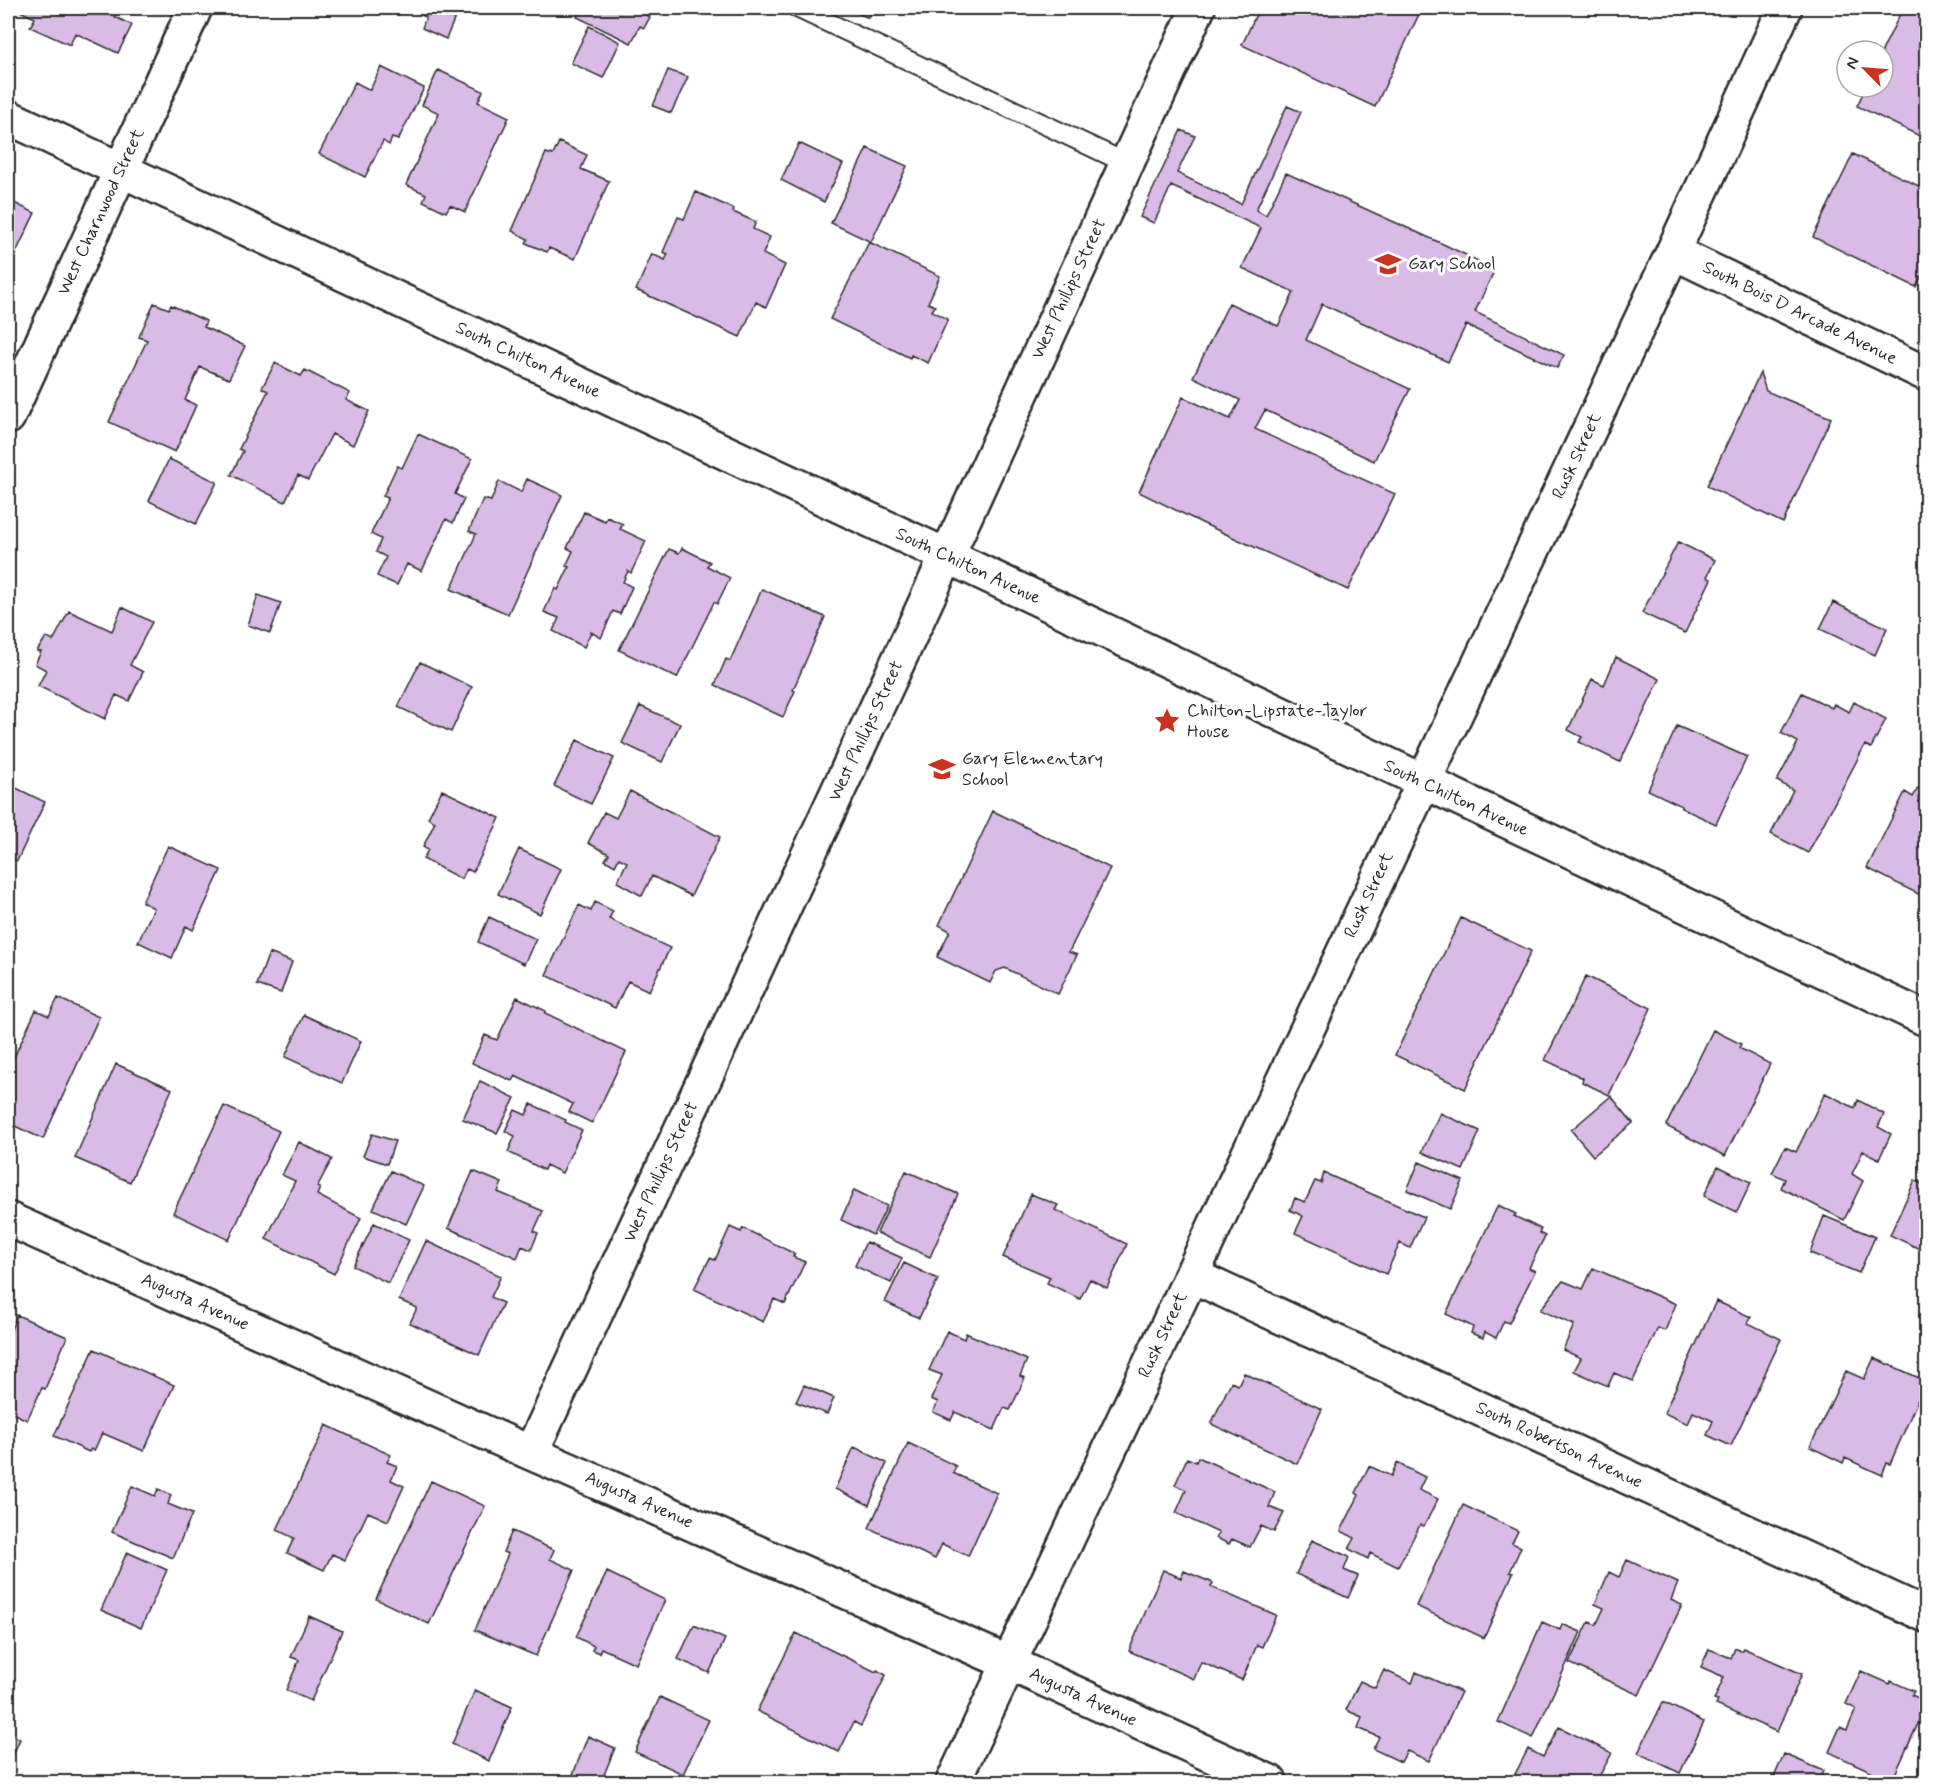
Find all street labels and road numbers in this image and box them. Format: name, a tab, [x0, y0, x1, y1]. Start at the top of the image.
street label: West Charnwood Street	[52, 124, 150, 299]
street label: West Phillips Street	[1026, 215, 1112, 363]
street label: South Bois D Arcade Avenue	[1699, 255, 1901, 371]
street label: South Chilton Avenue	[451, 316, 605, 404]
street label: Rusk Street	[1547, 409, 1608, 503]
street label: South Chilton Avenue	[891, 522, 1045, 610]
street label: West Phillips Street	[823, 657, 909, 805]
street label: South Chilton Avenue	[1379, 754, 1533, 842]
street label: Rusk Street	[1339, 848, 1400, 942]
street label: West Phillips Street	[618, 1098, 704, 1246]
street label: Augusta Avenue	[137, 1267, 253, 1337]
street label: Rusk Street	[1133, 1288, 1194, 1382]
street label: South Robertson Avenue	[1472, 1396, 1646, 1494]
street label: Augusta Avenue	[581, 1465, 697, 1535]
street label: Augusta Avenue	[1025, 1662, 1141, 1732]

